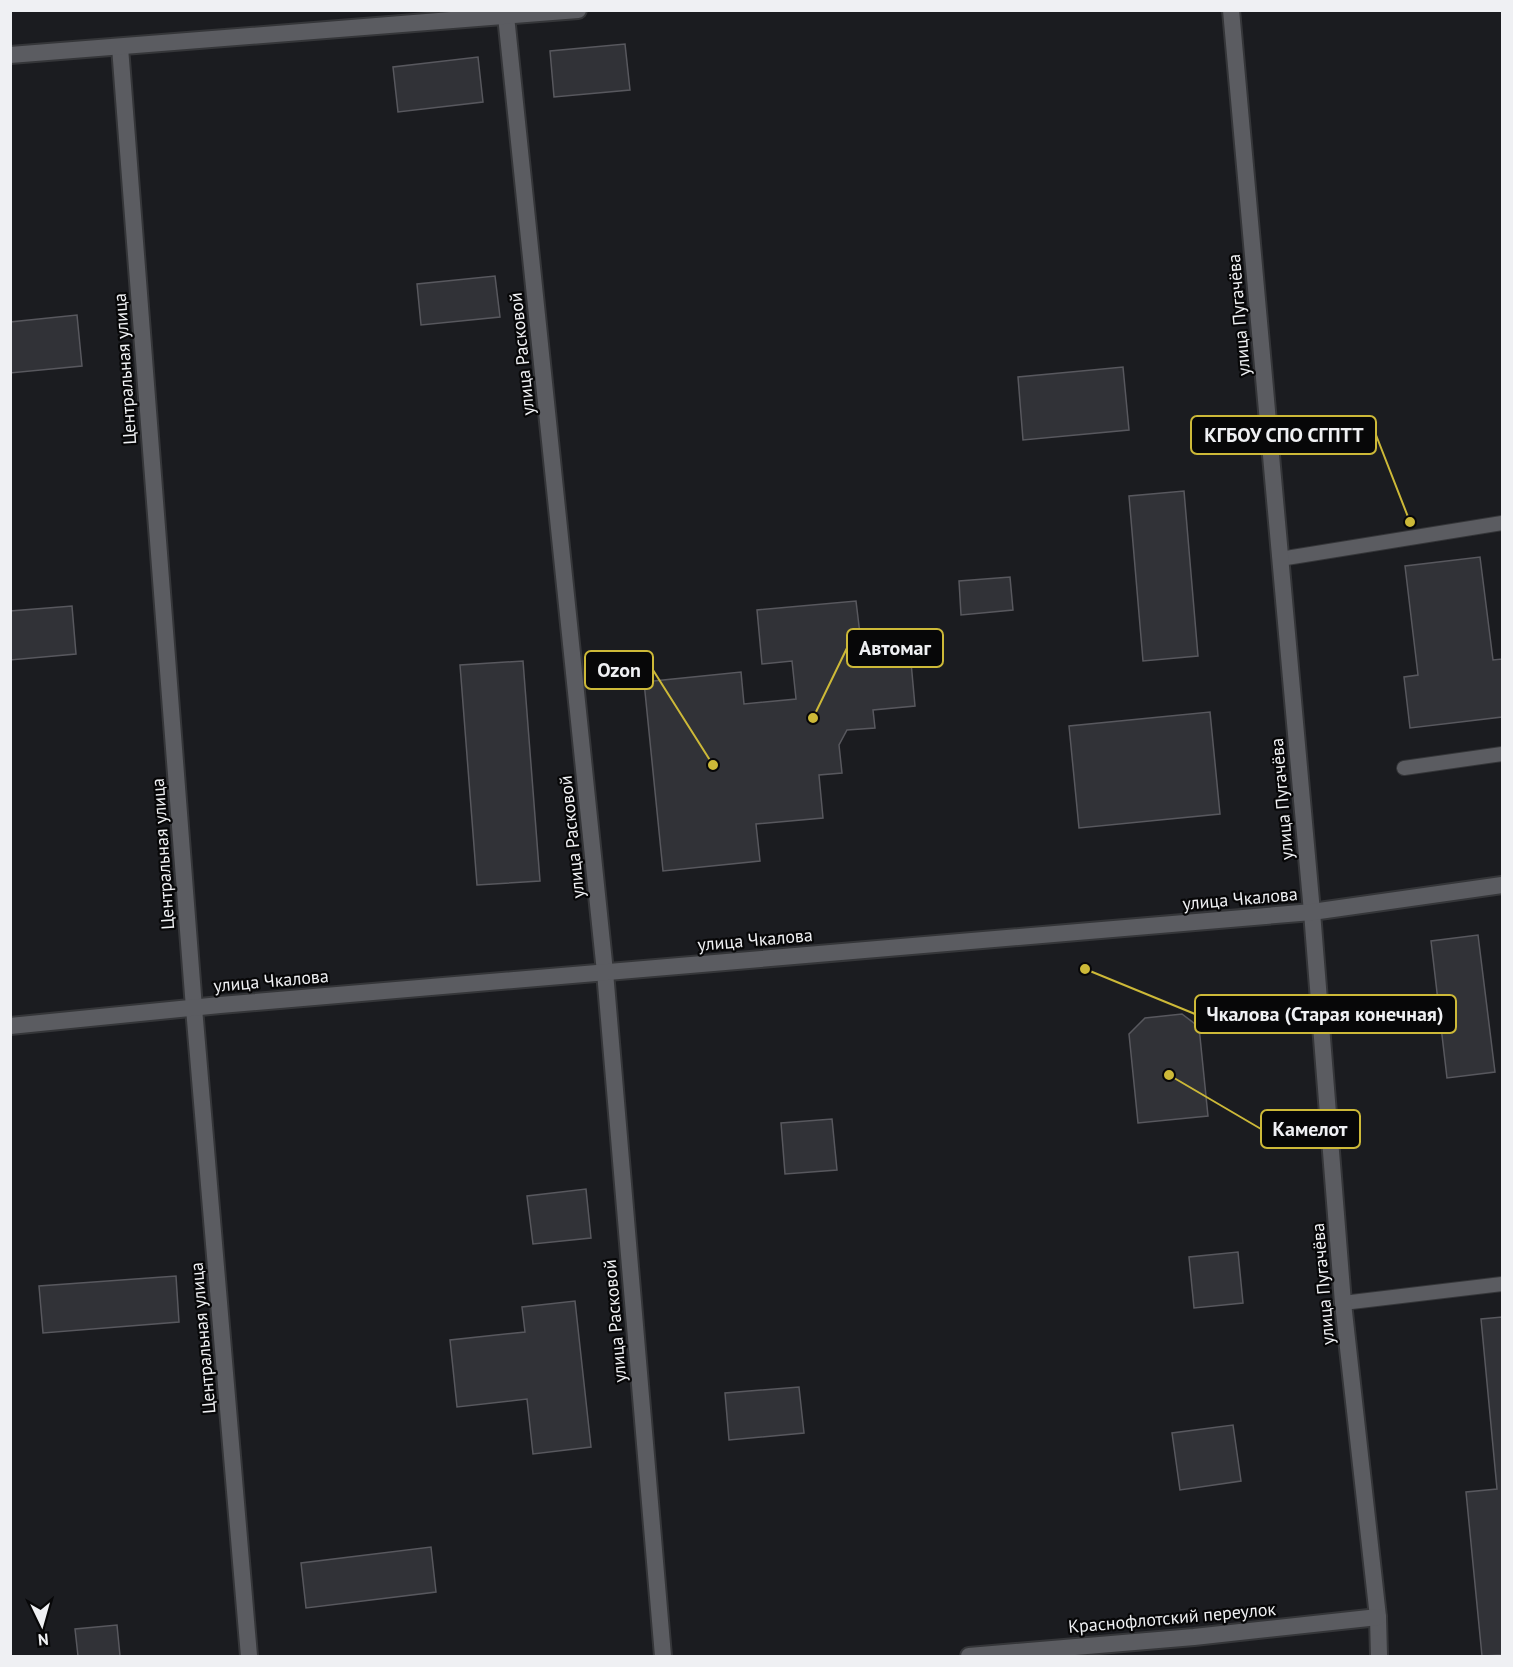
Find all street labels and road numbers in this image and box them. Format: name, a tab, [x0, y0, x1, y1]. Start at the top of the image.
street label: улица Пугачёва	[1222, 253, 1255, 377]
street label: улица Расковой	[504, 291, 539, 417]
street label: Центральная улица	[108, 292, 141, 446]
street label: улица Пугачёва	[1265, 737, 1298, 861]
street label: улица Расковой	[554, 774, 589, 900]
street label: Центральная улица	[146, 777, 179, 931]
street label: улица Чкалова	[1181, 882, 1299, 915]
street label: улица Чкалова	[696, 923, 814, 956]
street label: улица Чкалова	[212, 964, 330, 997]
street label: улица Пугачёва	[1306, 1222, 1339, 1346]
street label: улица Расковой	[598, 1258, 631, 1384]
street label: Центральная улица	[184, 1261, 221, 1415]
street label: Краснофлотский переулок	[1067, 1597, 1277, 1638]

